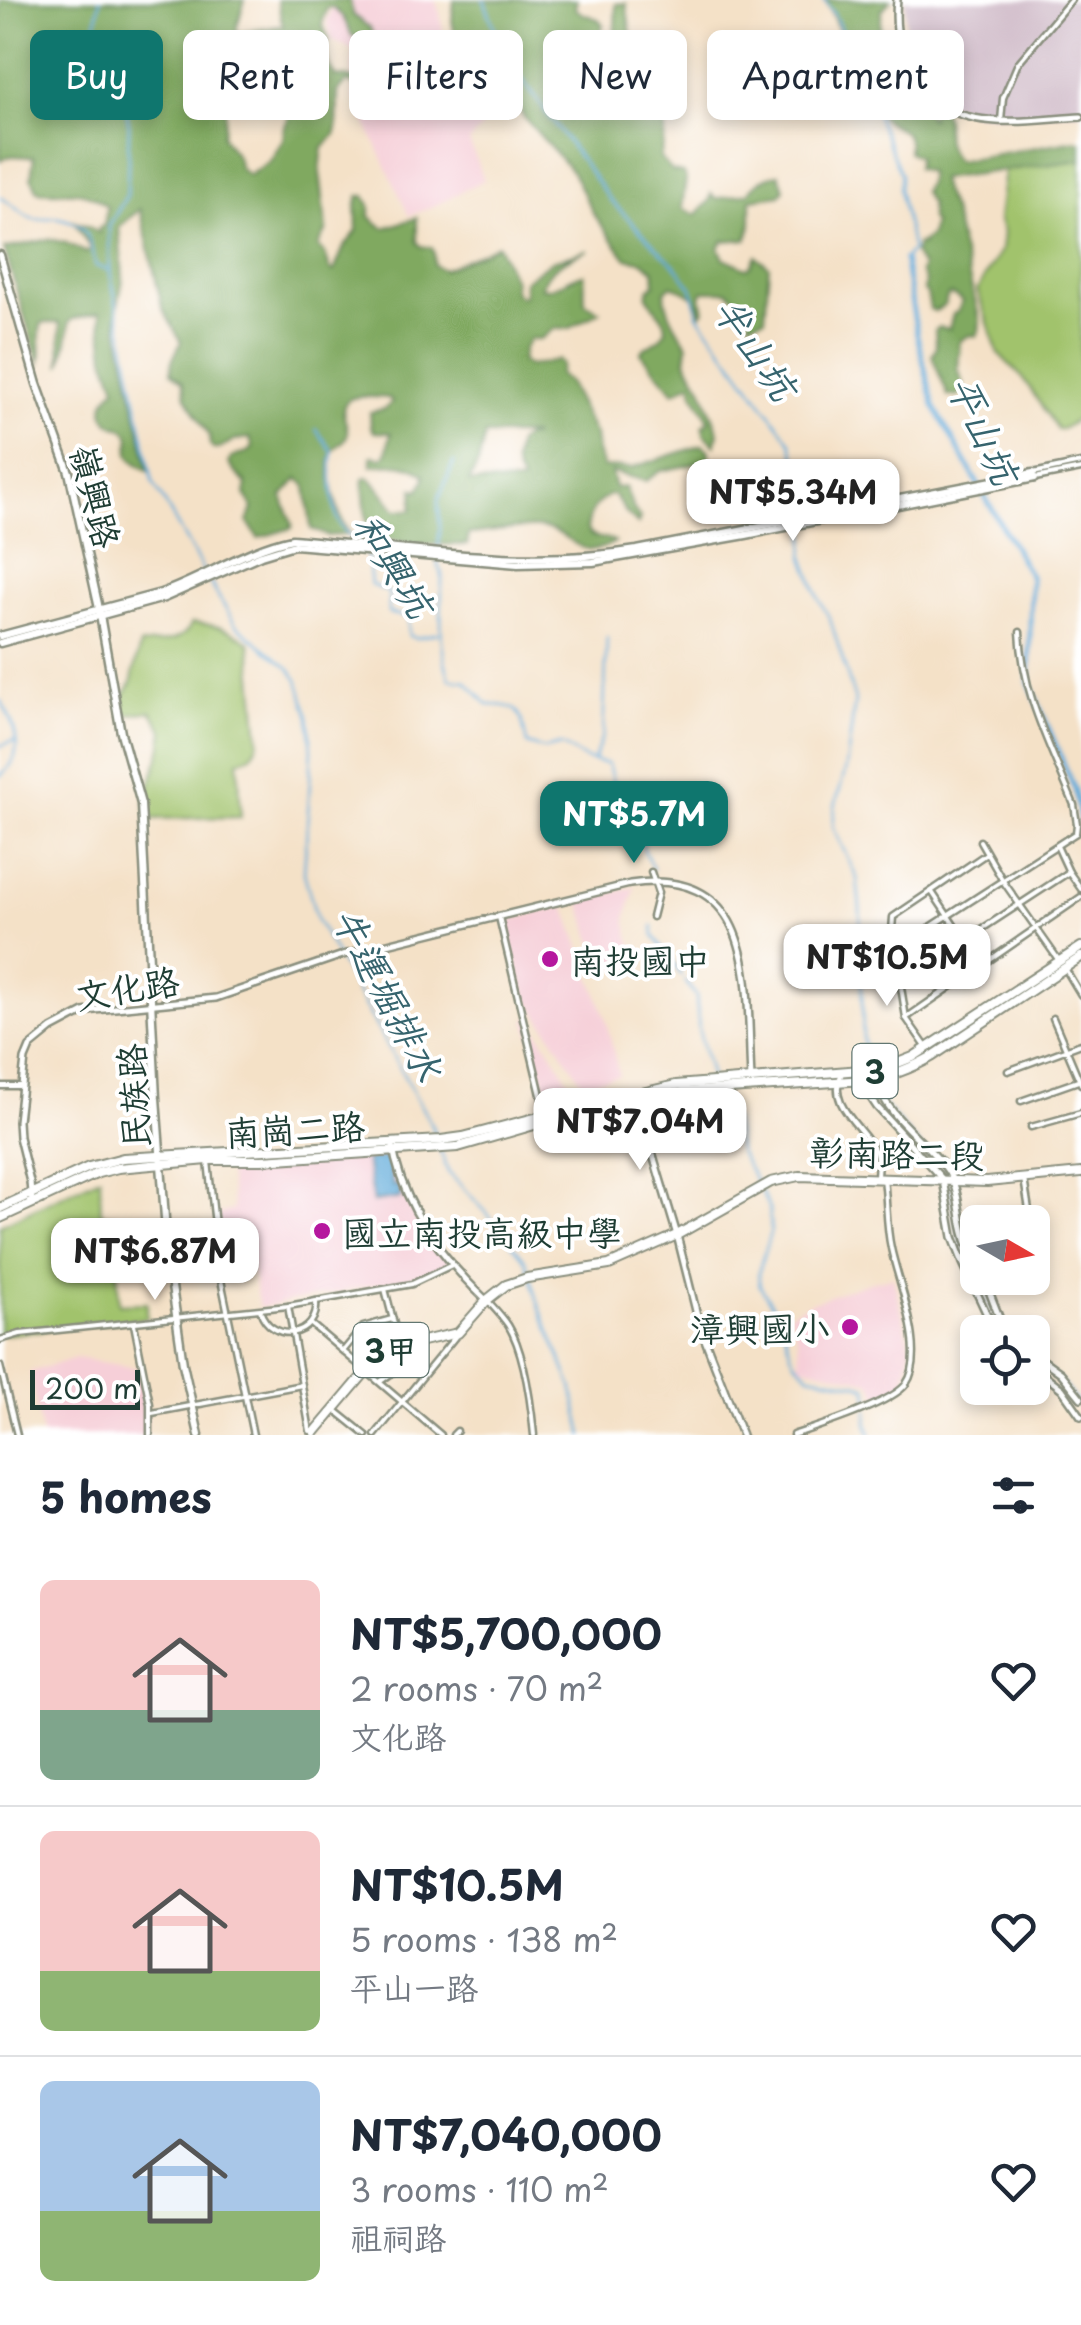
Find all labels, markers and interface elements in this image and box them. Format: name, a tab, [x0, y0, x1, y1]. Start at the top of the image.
chip: Buy	[30, 30, 163, 120]
chip: Rent	[183, 30, 329, 120]
chip: Filters	[349, 30, 523, 120]
chip: New	[543, 30, 687, 120]
chip: Apartment	[707, 30, 964, 120]
water label: 半山坑	[701, 284, 815, 414]
water label: 平山坑	[935, 365, 1037, 496]
street label: 嶺興路	[59, 439, 135, 553]
pin: NT$5.34M	[690, 459, 896, 544]
text: NT$5.34M	[709, 467, 877, 515]
water label: 和興坑	[341, 501, 451, 631]
pin: NT$5.7M	[542, 781, 726, 866]
text: NT$5.7M	[562, 789, 706, 837]
water label: 牛運堀排水	[319, 896, 459, 1091]
pin: NT$10.5M	[784, 924, 990, 1009]
text: NT$10.5M	[805, 932, 969, 980]
place label: 南投國中	[570, 933, 710, 986]
marker: 南投國中	[539, 948, 561, 970]
street label: 文化路	[71, 953, 183, 1021]
street label: 民族路	[103, 1042, 161, 1150]
road number: 3	[852, 1044, 898, 1098]
pin: NT$7.04M	[537, 1088, 743, 1173]
text: NT$7.04M	[555, 1096, 725, 1144]
street label: 南崗二路	[224, 1098, 366, 1158]
street label: 彰南路二段	[809, 1124, 985, 1180]
place label: 國立南投高級中學	[342, 1205, 622, 1258]
north arrow	[960, 1205, 1050, 1295]
map controls	[960, 1205, 1050, 1405]
pin: NT$6.87M	[52, 1218, 258, 1303]
marker: 國立南投高級中學	[311, 1220, 333, 1242]
text: NT$6.87M	[73, 1226, 237, 1274]
place label: 漳興國小	[690, 1301, 830, 1354]
button: locate	[960, 1315, 1050, 1405]
marker: 漳興國小	[839, 1316, 861, 1338]
road number: 3甲	[354, 1323, 428, 1377]
scale bar	[30, 1365, 140, 1410]
text: 200 m	[45, 1366, 138, 1409]
text: 5 homes	[40, 1464, 212, 1527]
icon: filters	[986, 1468, 1041, 1523]
text: NT$5,700,000	[350, 1601, 662, 1664]
icon: home	[120, 1620, 240, 1740]
icon: heart	[986, 1653, 1041, 1708]
text: 2 rooms · 70 m²	[350, 1664, 603, 1712]
text: 文化路	[350, 1712, 446, 1760]
text: NT$10.5M	[350, 1852, 564, 1915]
icon: home	[120, 1871, 240, 1991]
icon: heart	[986, 1904, 1041, 1959]
text: 5 rooms · 138 m²	[350, 1915, 618, 1963]
text: 平山一路	[350, 1963, 478, 2011]
text: NT$7,040,000	[350, 2102, 662, 2165]
icon: home	[120, 2121, 240, 2241]
icon: heart	[986, 2154, 1041, 2209]
text: 3 rooms · 110 m²	[350, 2165, 609, 2213]
text: 祖祠路	[350, 2213, 446, 2261]

